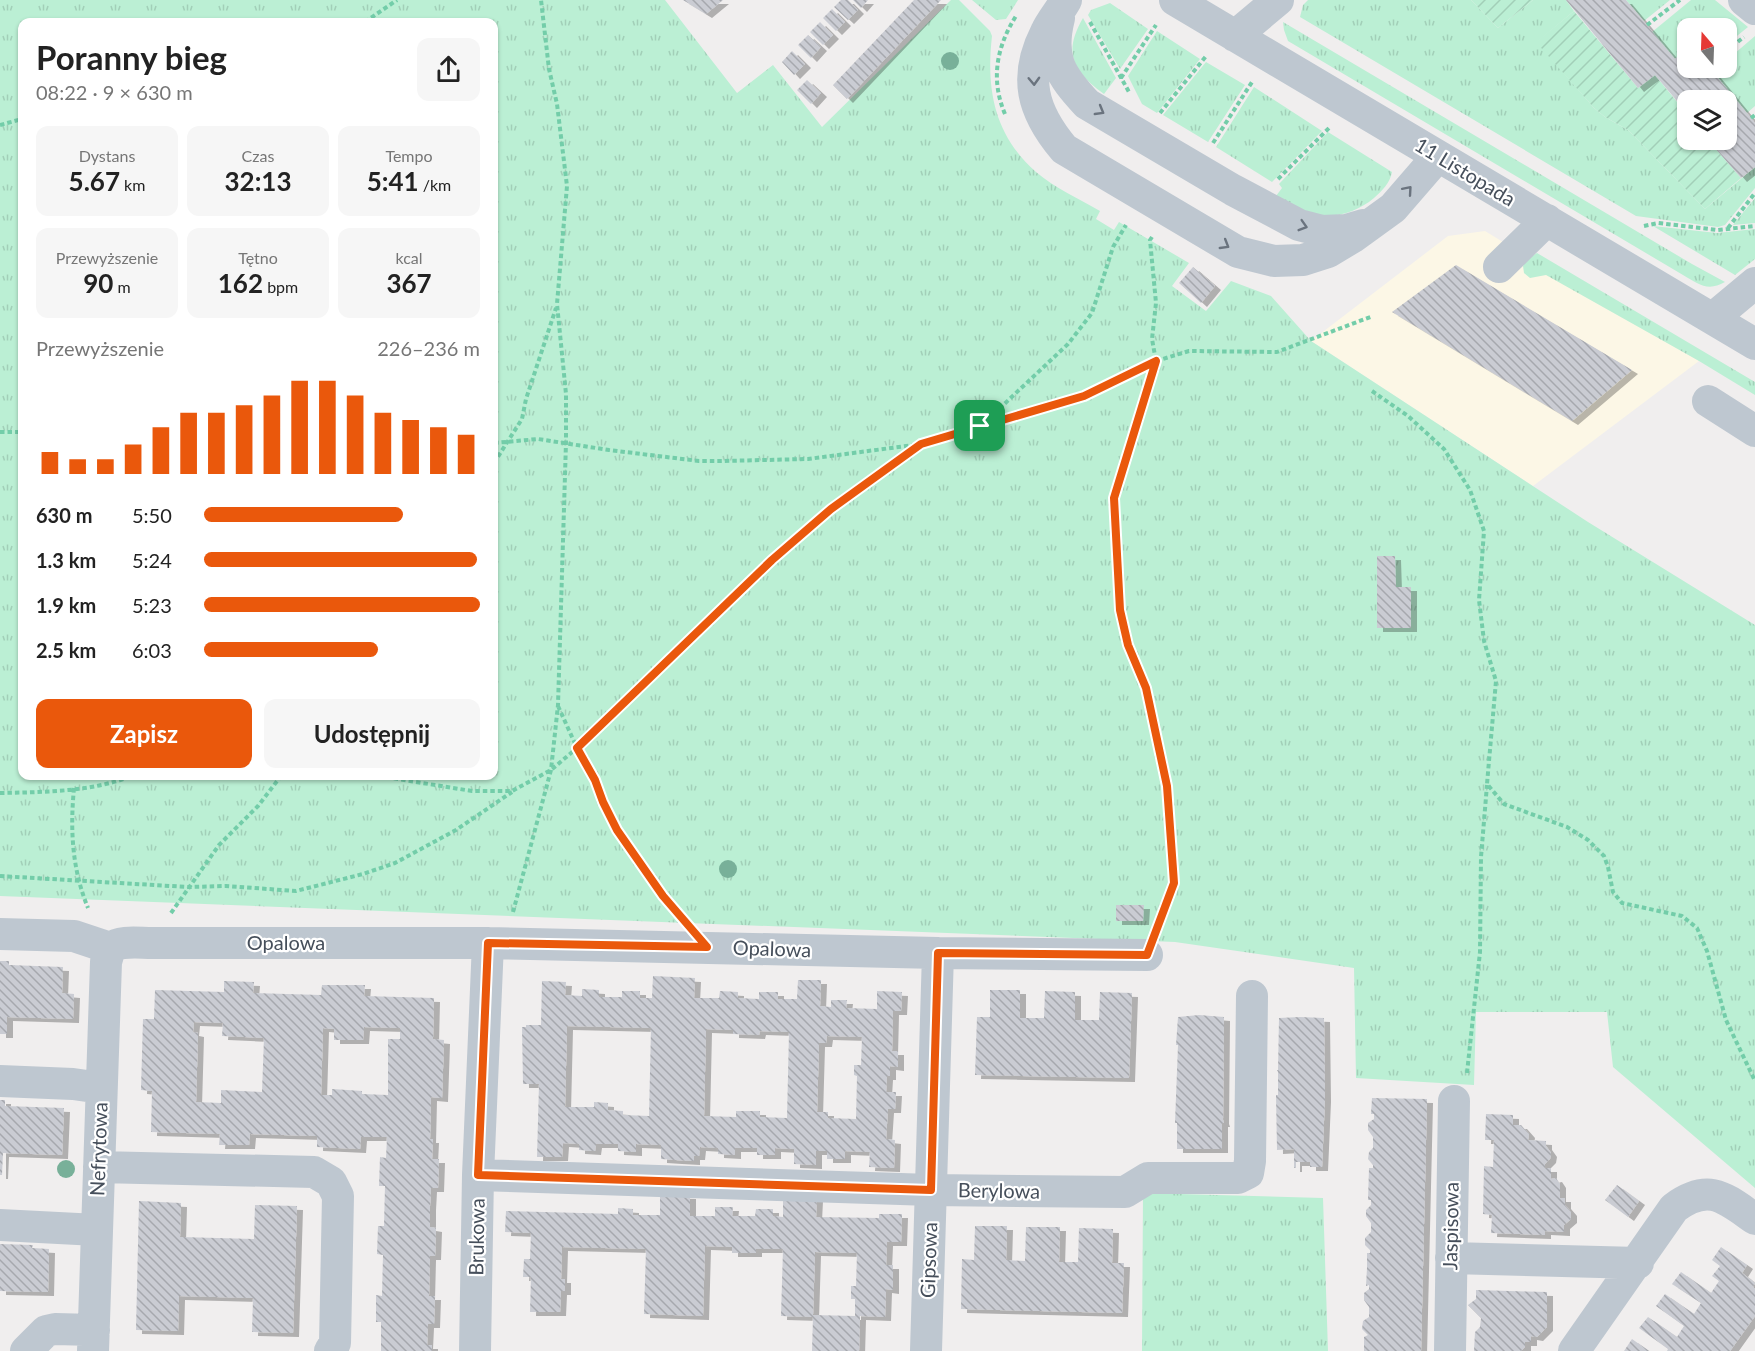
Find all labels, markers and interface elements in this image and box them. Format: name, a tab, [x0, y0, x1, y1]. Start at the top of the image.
north arrow	[1677, 18, 1737, 78]
map controls	[1677, 18, 1737, 150]
text: Poranny bieg	[36, 37, 227, 77]
button: share	[417, 38, 480, 101]
one-way arrow	[1028, 76, 1040, 85]
text: 08:22 · 9 × 630 m	[36, 80, 193, 104]
button: layers	[1677, 90, 1737, 150]
one-way arrow	[1094, 104, 1104, 116]
street label: 11 Listopada	[1411, 132, 1520, 210]
text: Dystans	[79, 146, 135, 165]
text: Czas	[242, 146, 274, 165]
text: Tempo	[385, 146, 433, 165]
text: 5.67	[69, 165, 120, 197]
text: 32:13	[224, 165, 292, 197]
text: 5:41	[367, 165, 419, 197]
text: km	[120, 175, 145, 194]
text: /km	[419, 175, 451, 194]
one-way arrow	[1401, 186, 1412, 197]
one-way arrow	[1297, 219, 1308, 231]
one-way arrow	[1219, 237, 1229, 249]
text: Przewyższenie	[56, 248, 158, 267]
text: Tętno	[238, 248, 278, 267]
text: kcal	[395, 248, 423, 267]
text: 90	[83, 267, 113, 299]
text: 162	[218, 267, 263, 299]
text: 367	[386, 267, 432, 299]
text: m	[113, 277, 131, 296]
text: bpm	[263, 277, 298, 296]
text: Przewyższenie	[36, 336, 164, 360]
text: 226–236 m	[377, 336, 480, 360]
pin	[954, 400, 1005, 451]
icon: arrive	[963, 409, 996, 442]
text: 630 m	[36, 503, 92, 527]
text: 5:50	[132, 503, 172, 527]
text: 1.3 km	[36, 548, 96, 572]
text: 5:24	[132, 548, 172, 572]
text: 1.9 km	[36, 593, 96, 617]
text: 5:23	[132, 593, 172, 617]
text: 2.5 km	[36, 638, 96, 662]
text: 6:03	[132, 638, 172, 662]
button: Zapisz	[36, 699, 252, 768]
button: Udostępnij	[264, 699, 480, 768]
street label: Opalowa	[247, 930, 325, 954]
street label: Opalowa	[732, 935, 812, 961]
street label: Nefrytowa	[84, 1102, 112, 1196]
street label: Berylowa	[958, 1177, 1040, 1203]
street label: Jaspisowa	[1437, 1182, 1463, 1270]
street label: Brukowa	[463, 1198, 489, 1276]
street label: Gipsowa	[915, 1222, 941, 1298]

